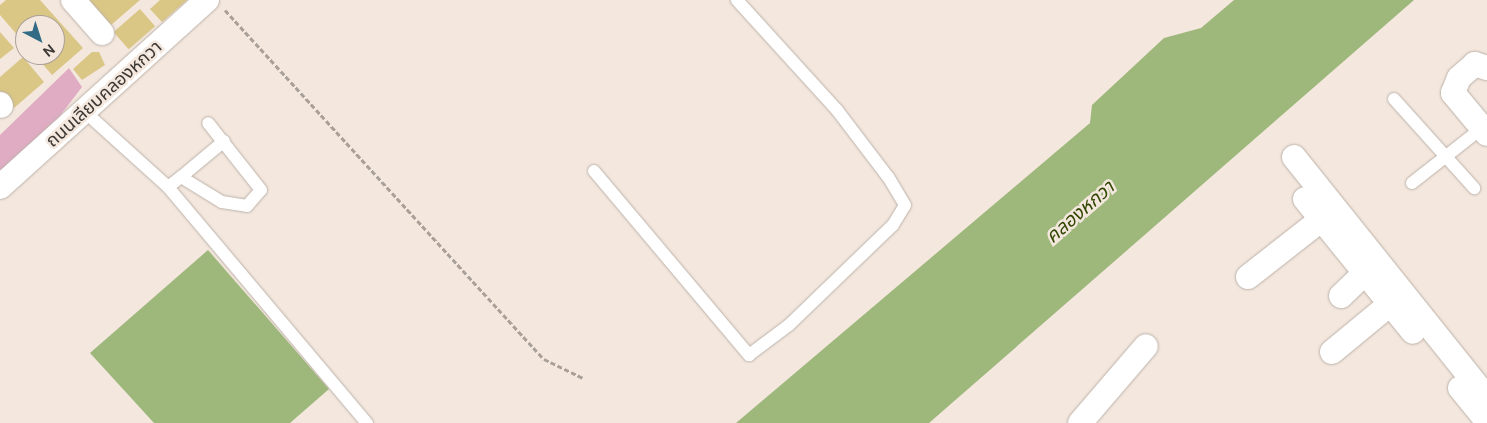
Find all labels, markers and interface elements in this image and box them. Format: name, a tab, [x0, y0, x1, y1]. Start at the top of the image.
north arrow	[15, 15, 65, 65]
street label: ถนนเลียบคลองหกวา	[42, 36, 166, 152]
text: N	[39, 41, 59, 61]
water label: คลองหกวา	[1041, 176, 1119, 248]

